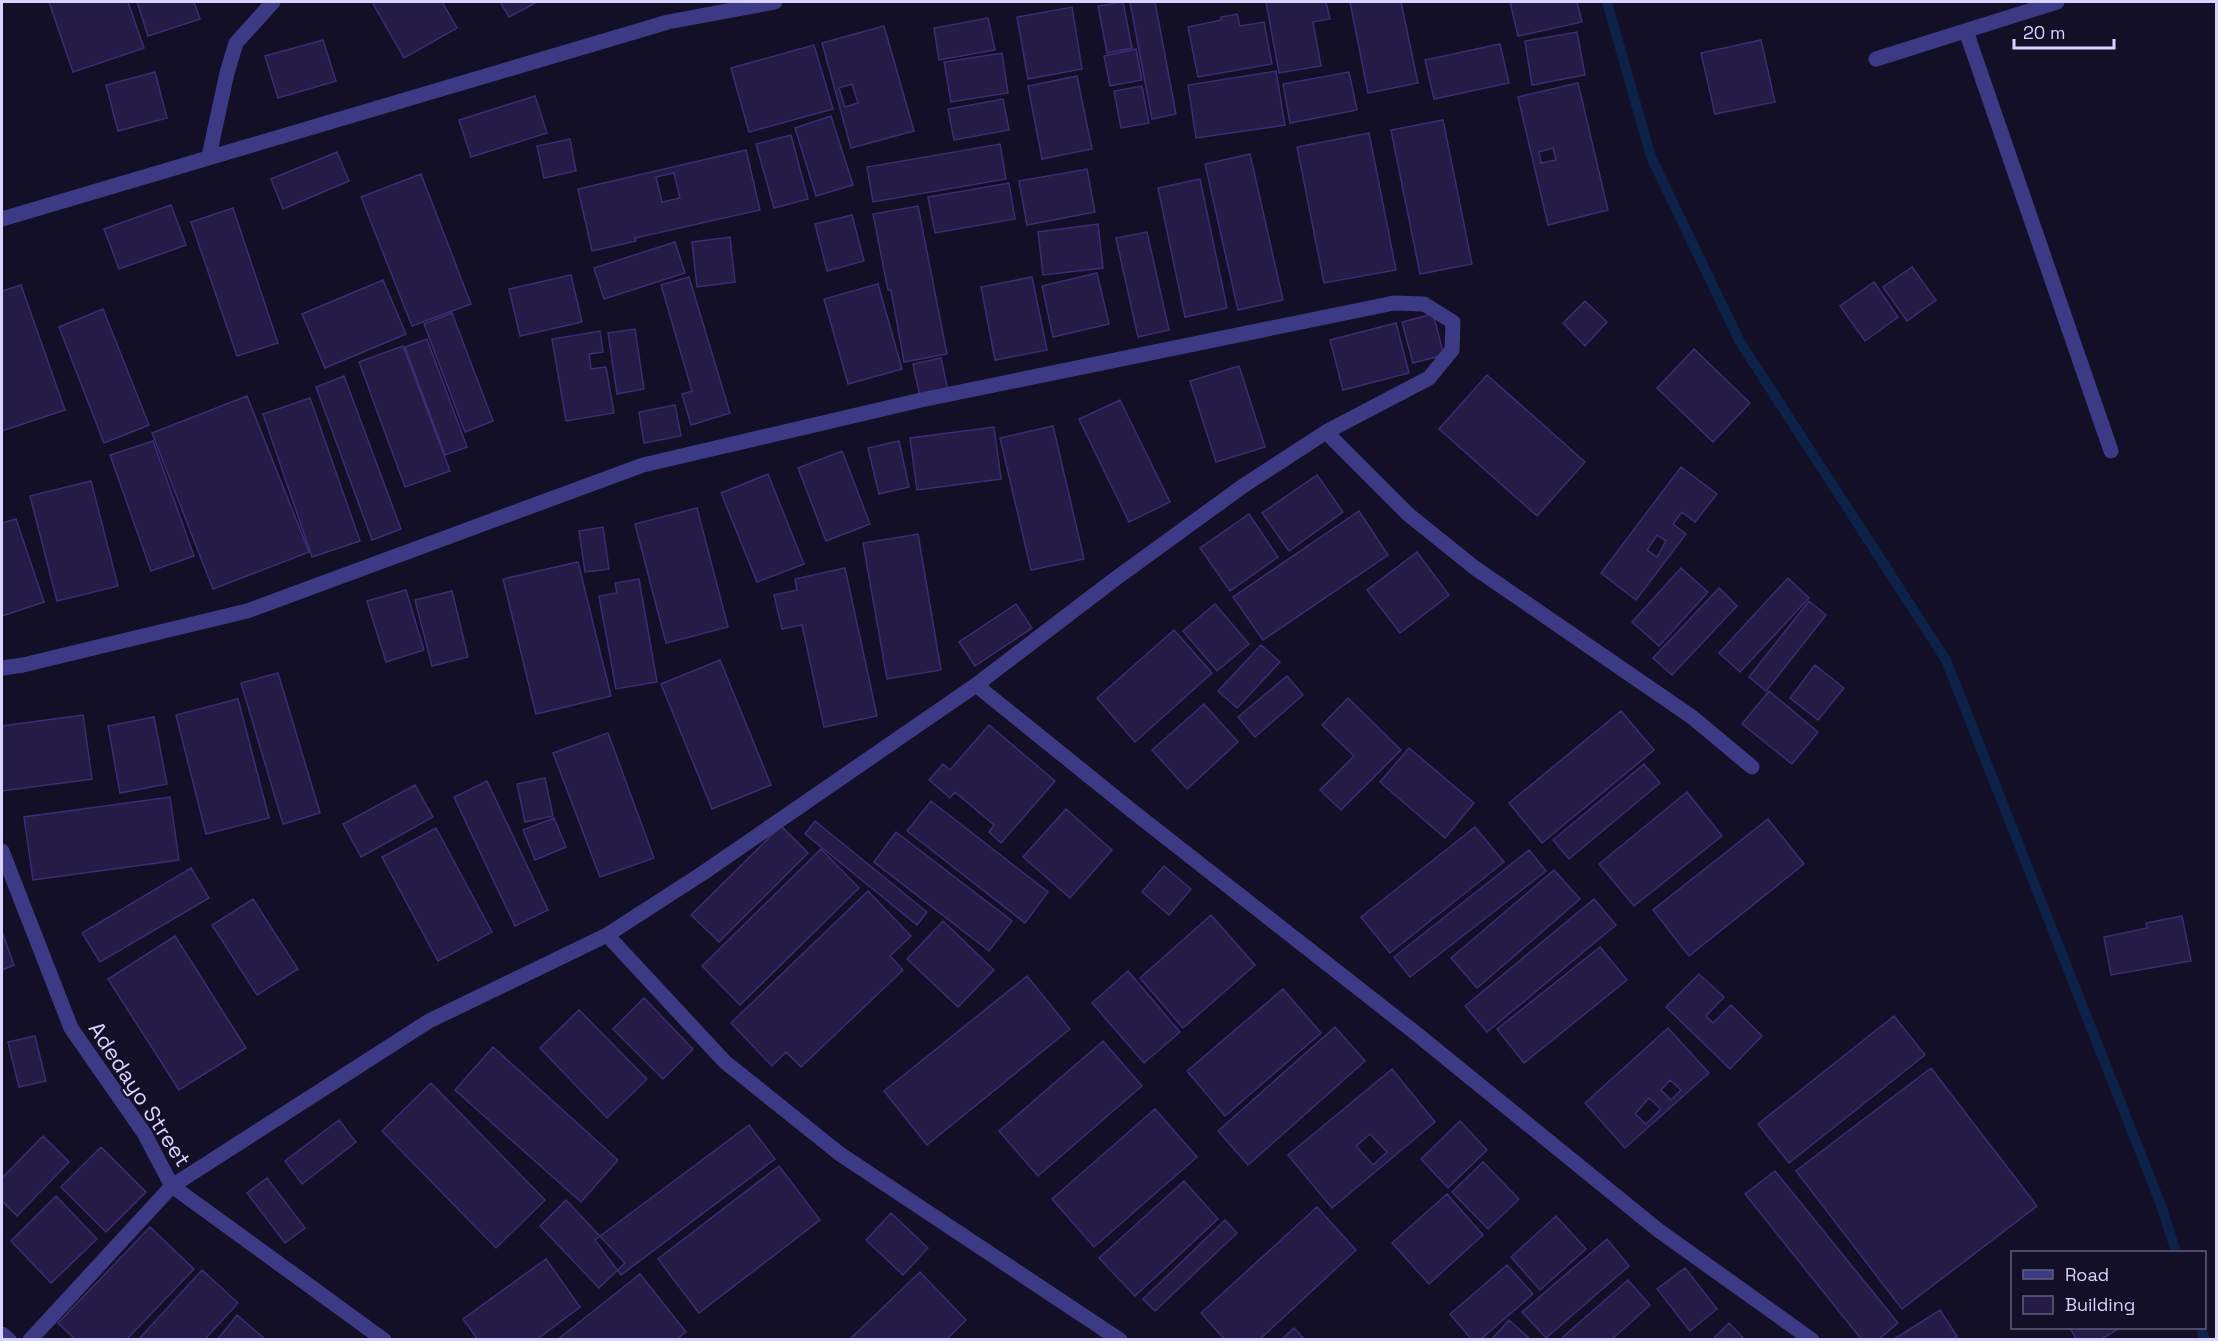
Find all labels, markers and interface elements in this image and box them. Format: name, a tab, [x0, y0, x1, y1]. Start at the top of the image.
scale bar	[2014, 12, 2114, 50]
text: 20 m	[2023, 21, 2066, 44]
street label: Adedayo Street	[83, 1016, 197, 1172]
legend	[2011, 1251, 2206, 1329]
text: Road	[2065, 1263, 2109, 1286]
text: Building	[2065, 1293, 2135, 1316]

